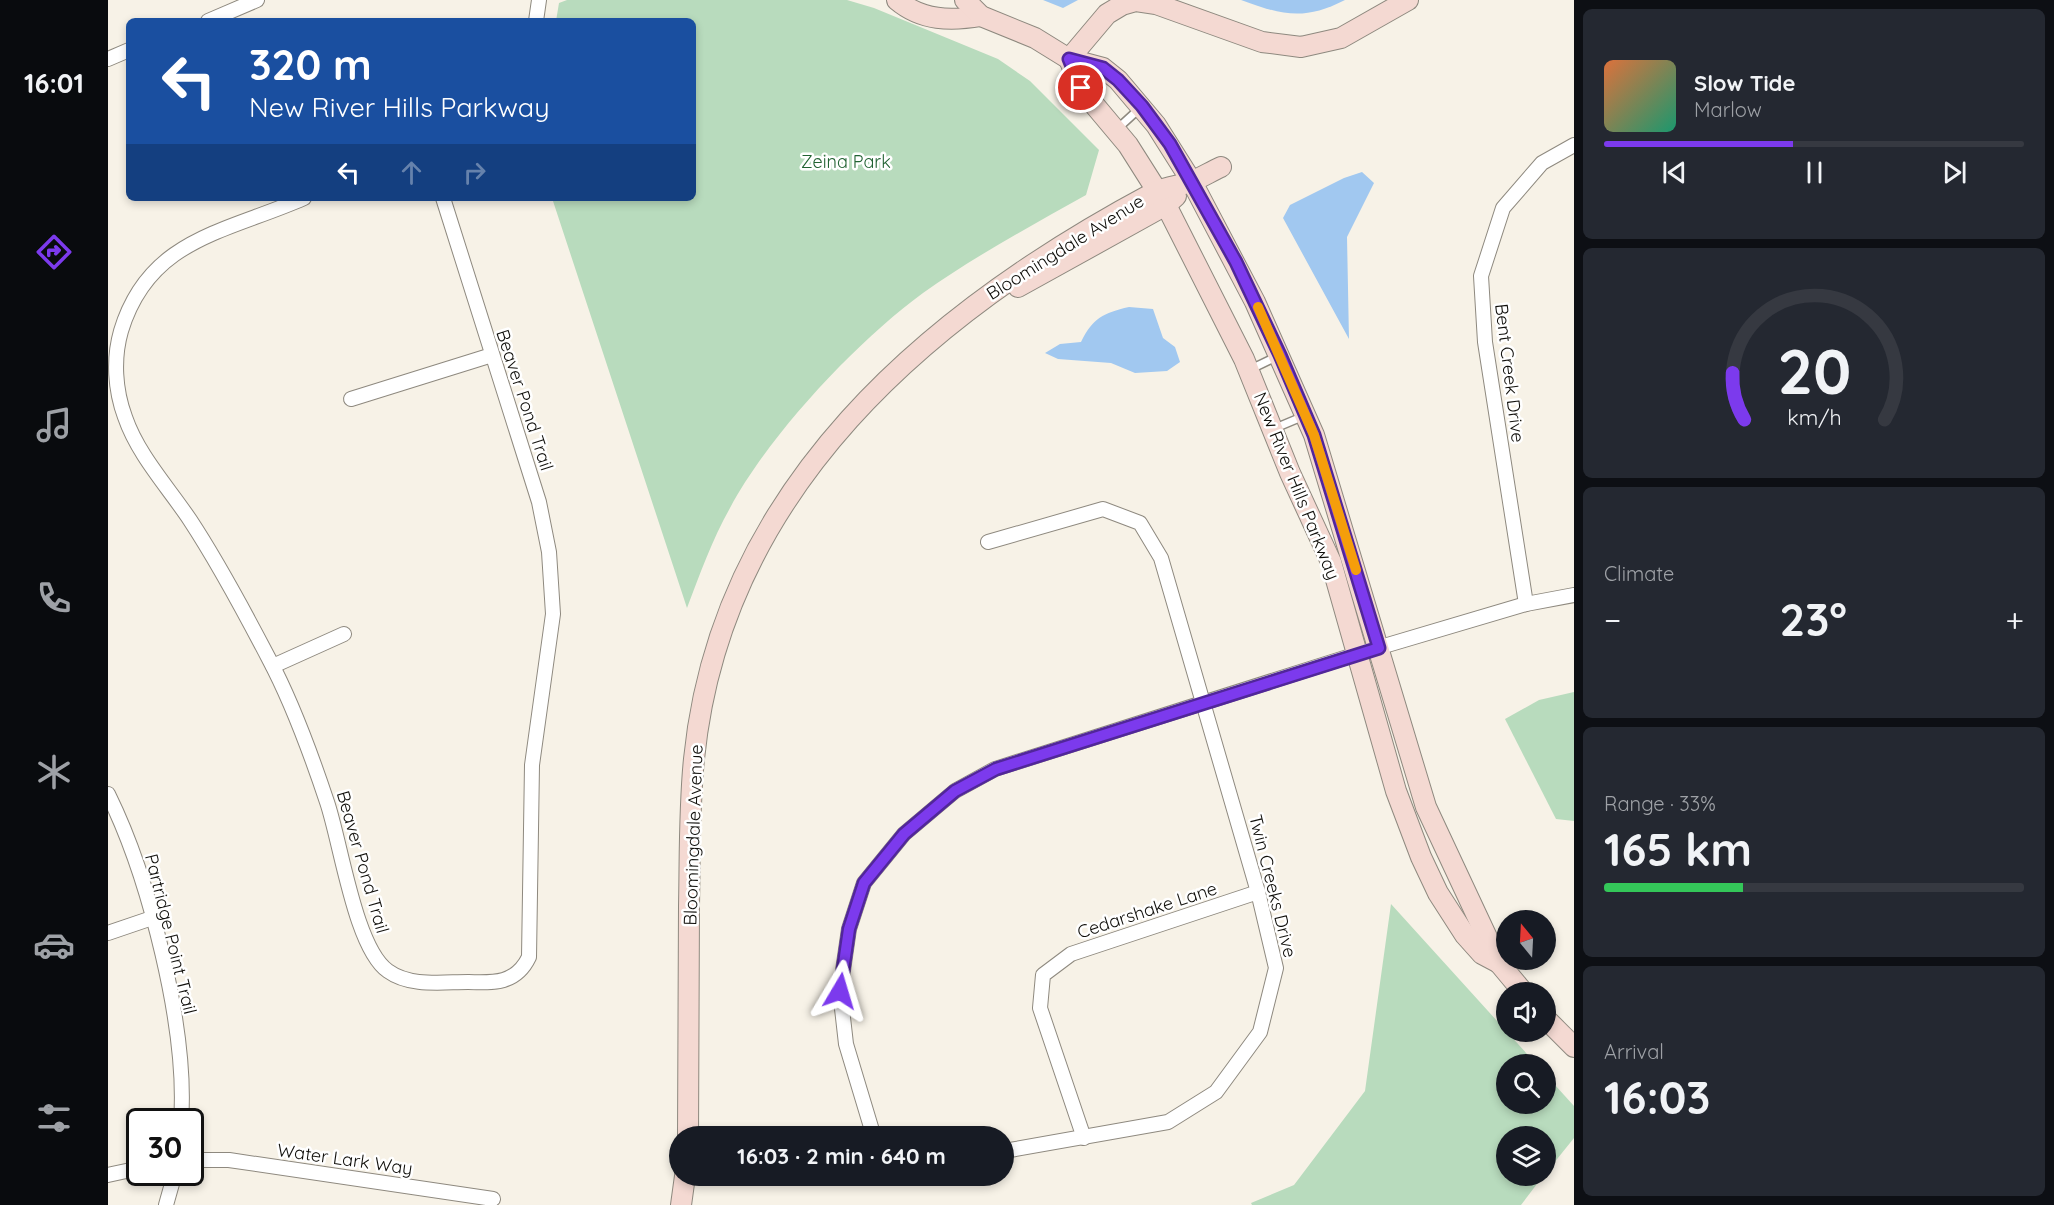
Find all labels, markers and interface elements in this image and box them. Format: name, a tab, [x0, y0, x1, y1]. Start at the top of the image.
text: 320 m	[249, 38, 372, 91]
icon: left	[150, 42, 228, 120]
pin	[1055, 62, 1106, 113]
text: 16:01	[24, 66, 84, 100]
text: Slow Tide	[1694, 69, 1795, 97]
icon: arrive	[1064, 71, 1097, 104]
text: New River Hills Parkway	[249, 90, 550, 124]
text: Marlow	[1694, 97, 1762, 122]
park label: Zeina Park	[801, 150, 891, 173]
icon: left	[332, 156, 365, 189]
icon: ahead	[395, 156, 428, 189]
icon: right	[458, 156, 491, 189]
icon: previous	[1658, 156, 1691, 189]
icon: pause	[1798, 156, 1831, 189]
icon: next	[1938, 156, 1971, 189]
street label: Bloomingdale Avenue	[982, 189, 1148, 305]
icon: directions	[33, 231, 75, 273]
street label: Bent Creek Drive	[1490, 302, 1530, 444]
street label: Beaver Pond Trail	[491, 326, 559, 474]
text: 20	[1777, 332, 1851, 410]
street label: New River Hills Parkway	[1249, 389, 1345, 583]
icon: music	[33, 404, 75, 446]
text: km/h	[1787, 405, 1841, 431]
text: Climate	[1604, 561, 1674, 586]
icon: phone	[33, 577, 75, 619]
text: 23°	[1780, 591, 1847, 647]
text: −	[1604, 599, 1621, 640]
text: +	[2005, 599, 2024, 640]
street label: Bloomingdale Avenue	[678, 744, 708, 926]
icon: climate	[33, 751, 75, 793]
street label: Beaver Pond Trail	[332, 788, 394, 936]
text: Range · 33%	[1604, 791, 1716, 816]
street label: Twin Creeks Drive	[1244, 812, 1302, 960]
text: 165 km	[1604, 821, 1752, 877]
street label: Partridge Point Trail	[140, 851, 202, 1017]
street label: Cedarshake Lane	[1074, 877, 1220, 943]
north arrow	[1496, 910, 1556, 970]
map controls	[1496, 910, 1556, 1186]
icon: car	[33, 924, 75, 966]
position arrow	[808, 959, 872, 1023]
button: sound	[1496, 982, 1556, 1042]
text: Arrival	[1604, 1039, 1664, 1064]
button: search	[1496, 1054, 1556, 1114]
text: 16:03	[1604, 1069, 1710, 1125]
icon: filters	[33, 1097, 75, 1139]
speed limit sign: 30	[126, 1108, 204, 1186]
button: layers	[1496, 1126, 1556, 1186]
street label: Water Lark Way	[276, 1138, 414, 1180]
text: 16:03 · 2 min · 640 m	[737, 1142, 946, 1170]

